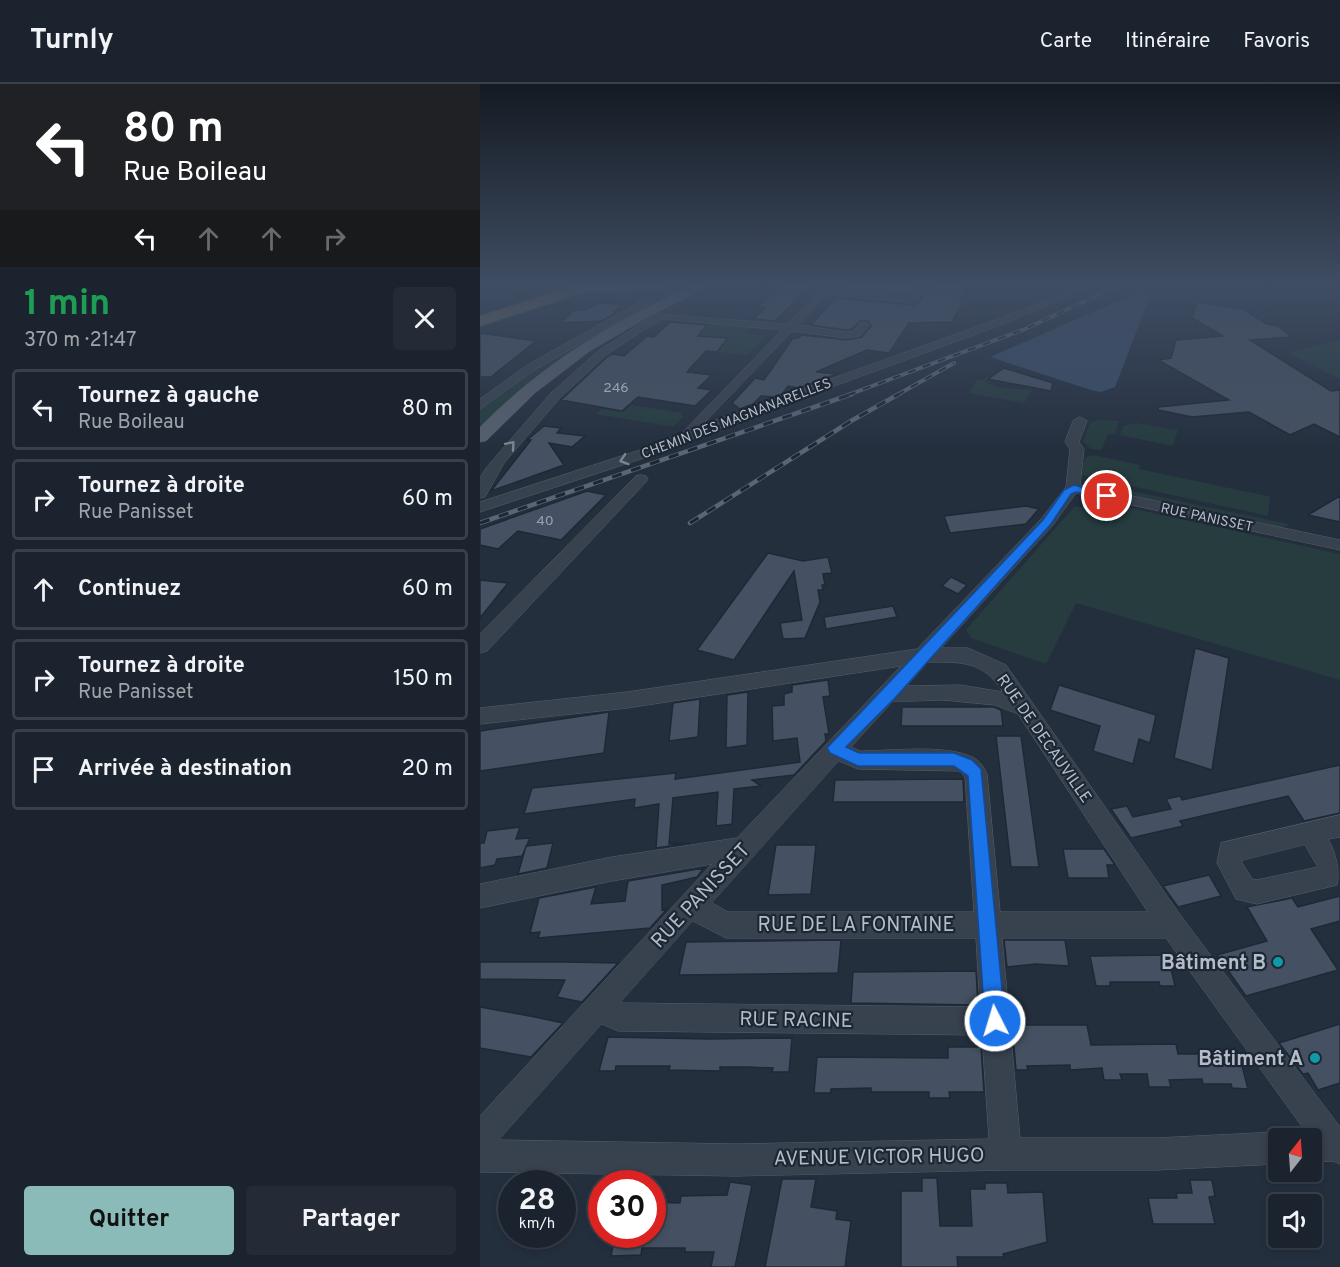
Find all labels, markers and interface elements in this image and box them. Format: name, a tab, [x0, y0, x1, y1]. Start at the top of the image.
text: Turnly	[30, 23, 114, 59]
text: Carte	[1040, 28, 1092, 55]
text: Itinéraire	[1125, 28, 1210, 55]
text: Favoris	[1243, 28, 1310, 55]
text: 80 m	[123, 104, 224, 157]
icon: left	[24, 108, 102, 186]
text: Rue Boileau	[123, 156, 267, 190]
icon: left	[129, 222, 162, 255]
icon: ahead	[192, 222, 225, 255]
icon: ahead	[255, 222, 288, 255]
icon: right	[318, 222, 351, 255]
text: 1 min	[24, 282, 110, 328]
button: close	[393, 287, 456, 350]
text: 370 m · 21:47	[24, 328, 136, 354]
street label: CHEMIN DES MAGNANARELLES	[639, 375, 834, 463]
house number: 246	[603, 380, 629, 397]
text: Tournez à gauche	[78, 383, 259, 410]
icon: left	[27, 393, 60, 426]
text: 80 m	[402, 396, 453, 423]
text: Rue Boileau	[78, 410, 185, 436]
one-way arrow	[504, 441, 515, 452]
one-way arrow	[619, 453, 630, 466]
pin	[1081, 470, 1132, 521]
text: Tournez à droite	[78, 473, 245, 500]
icon: arrive	[1090, 479, 1123, 512]
icon: right	[27, 483, 60, 516]
text: 60 m	[402, 486, 453, 513]
text: Rue Panisset	[78, 500, 194, 526]
street label: RUE PANISSET	[1159, 500, 1255, 537]
house number: 40	[536, 513, 554, 530]
icon: ahead	[27, 573, 60, 606]
text: Continuez	[78, 576, 181, 603]
text: 60 m	[402, 576, 453, 603]
text: Tournez à droite	[78, 653, 245, 680]
icon: right	[27, 663, 60, 696]
text: 150 m	[393, 666, 453, 693]
street label: RUE DE DECAUVILLE	[991, 671, 1095, 807]
text: Rue Panisset	[78, 680, 194, 706]
icon: arrive	[27, 753, 60, 786]
text: Arrivée à destination	[78, 756, 292, 783]
text: 20 m	[402, 756, 453, 783]
street label: RUE PANISSET	[646, 838, 757, 954]
street label: RUE DE LA FONTAINE	[758, 913, 954, 939]
place label: Bâtiment B	[1161, 951, 1266, 977]
marker: Bâtiment B	[1271, 955, 1285, 969]
position arrow	[963, 989, 1027, 1053]
street label: RUE RACINE	[739, 1007, 853, 1035]
place label: Bâtiment A	[1198, 1047, 1303, 1073]
marker: Bâtiment A	[1308, 1051, 1322, 1065]
north arrow	[1268, 1128, 1322, 1182]
map controls	[1268, 1128, 1322, 1248]
street label: AVENUE VICTOR HUGO	[773, 1143, 985, 1173]
speed limit sign: 30	[588, 1170, 666, 1248]
text: 28	[518, 1183, 556, 1220]
button: Quitter	[24, 1186, 234, 1255]
button: Partager	[246, 1186, 456, 1255]
button: sound	[1268, 1194, 1322, 1248]
text: km/h	[519, 1215, 555, 1234]

